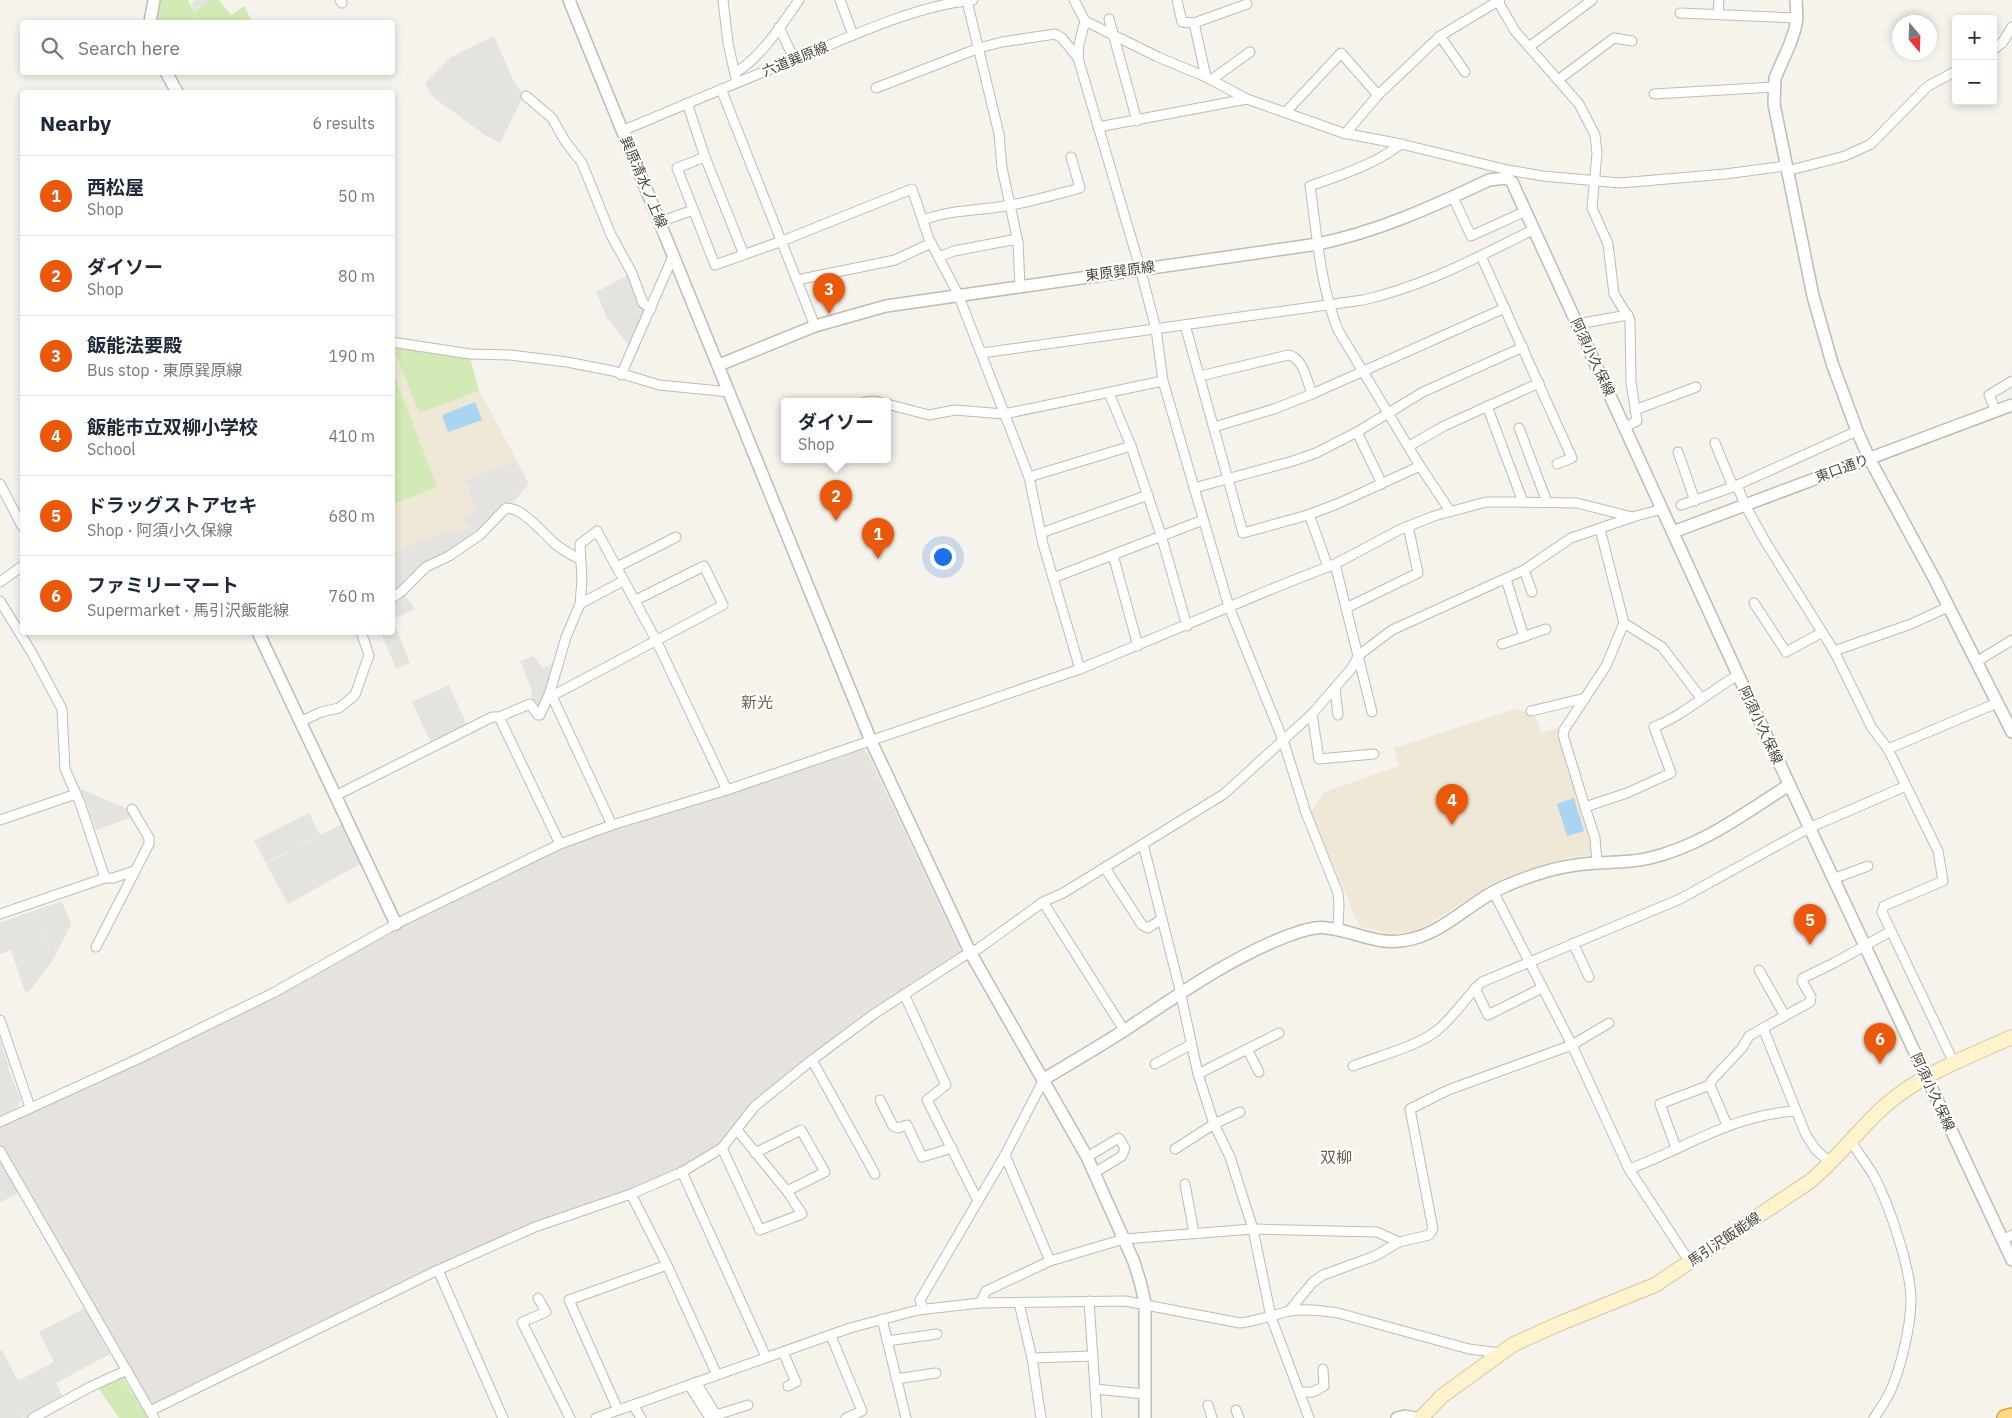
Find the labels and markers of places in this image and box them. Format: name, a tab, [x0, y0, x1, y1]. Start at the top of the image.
pin: 3	[813, 273, 845, 314]
pin: 2	[820, 480, 852, 521]
pin: 1	[862, 518, 894, 559]
pin: 4	[1436, 784, 1468, 825]
pin: 5	[1794, 904, 1826, 945]
pin: 6	[1864, 1023, 1896, 1064]

